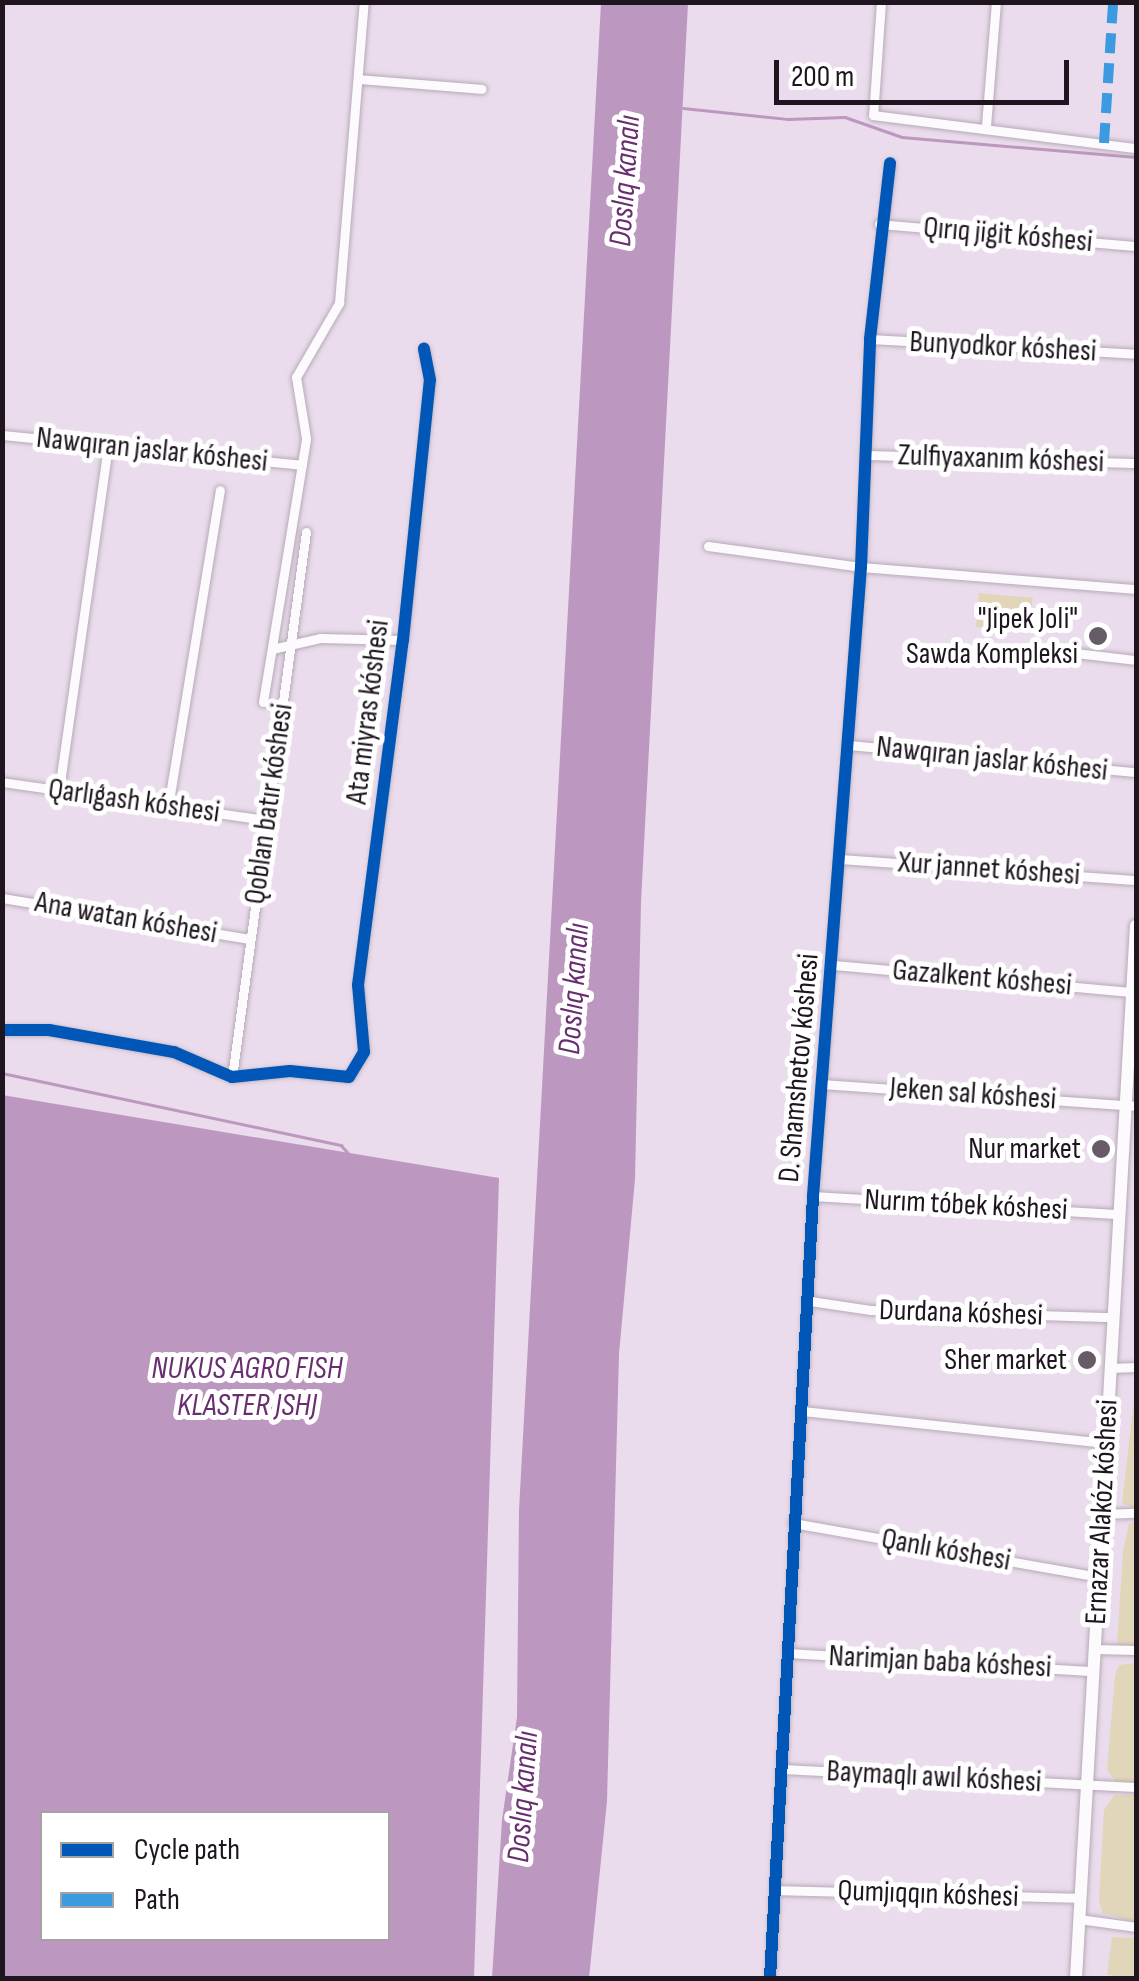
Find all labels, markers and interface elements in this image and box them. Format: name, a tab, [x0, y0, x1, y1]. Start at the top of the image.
scale bar	[779, 40, 1074, 102]
text: 200 m	[791, 59, 854, 95]
water label: Doslıq kanalı	[602, 114, 650, 248]
street label: Qırıq jigit kóshesi	[922, 210, 1094, 260]
street label: Bunyodkor kóshesi	[909, 324, 1097, 370]
street label: Nawqıran jaslar kóshesi	[35, 420, 269, 480]
street label: Zulfiyaxanım kóshesi	[897, 437, 1105, 481]
place label: "Jipek Joli" Sawda Kompleksi	[906, 601, 1078, 672]
street label: Ata miyras kóshesi	[339, 618, 397, 806]
marker: "Jipek Joli" Sawda Kompleksi	[1087, 625, 1109, 647]
street label: Qoblan batır kóshesi	[237, 701, 301, 907]
street label: Nawqıran jaslar kóshesi	[875, 729, 1109, 789]
street label: Qarlıǵash kóshesi	[46, 771, 222, 831]
street label: Xur jannet kóshesi	[897, 845, 1081, 893]
street label: Ana watan kóshesi	[32, 884, 220, 952]
water label: Doslıq kanalı	[551, 922, 599, 1056]
street label: D. Shamshetov kóshesi	[771, 952, 827, 1184]
street label: Gazalkent kóshesi	[891, 952, 1073, 1004]
street label: Jeken sal kóshesi	[889, 1070, 1057, 1118]
place label: Nur market	[968, 1131, 1081, 1167]
marker: Nur market	[1090, 1138, 1112, 1160]
street label: Nurım tóbek kóshesi	[863, 1182, 1069, 1228]
street label: Durdana kóshesi	[878, 1292, 1044, 1334]
place label: Sher market	[944, 1342, 1067, 1378]
marker: Sher market	[1076, 1349, 1098, 1371]
water label: NUKUS AGRO FISH KLASTER JSHJ	[151, 1351, 343, 1426]
street label: Ernazar Alakóz kóshesi	[1078, 1398, 1126, 1626]
street label: Qanlı kóshesi	[879, 1521, 1013, 1579]
street label: Narimjan baba kóshesi	[828, 1638, 1052, 1686]
water label: Doslıq kanalı	[500, 1730, 548, 1864]
street label: Baymaqlı awıl kóshesi	[826, 1753, 1042, 1801]
legend	[40, 1811, 390, 1941]
text: Cycle path	[134, 1832, 240, 1868]
street label: Qumjıqqın kóshesi	[837, 1873, 1019, 1915]
text: Path	[134, 1882, 180, 1918]

